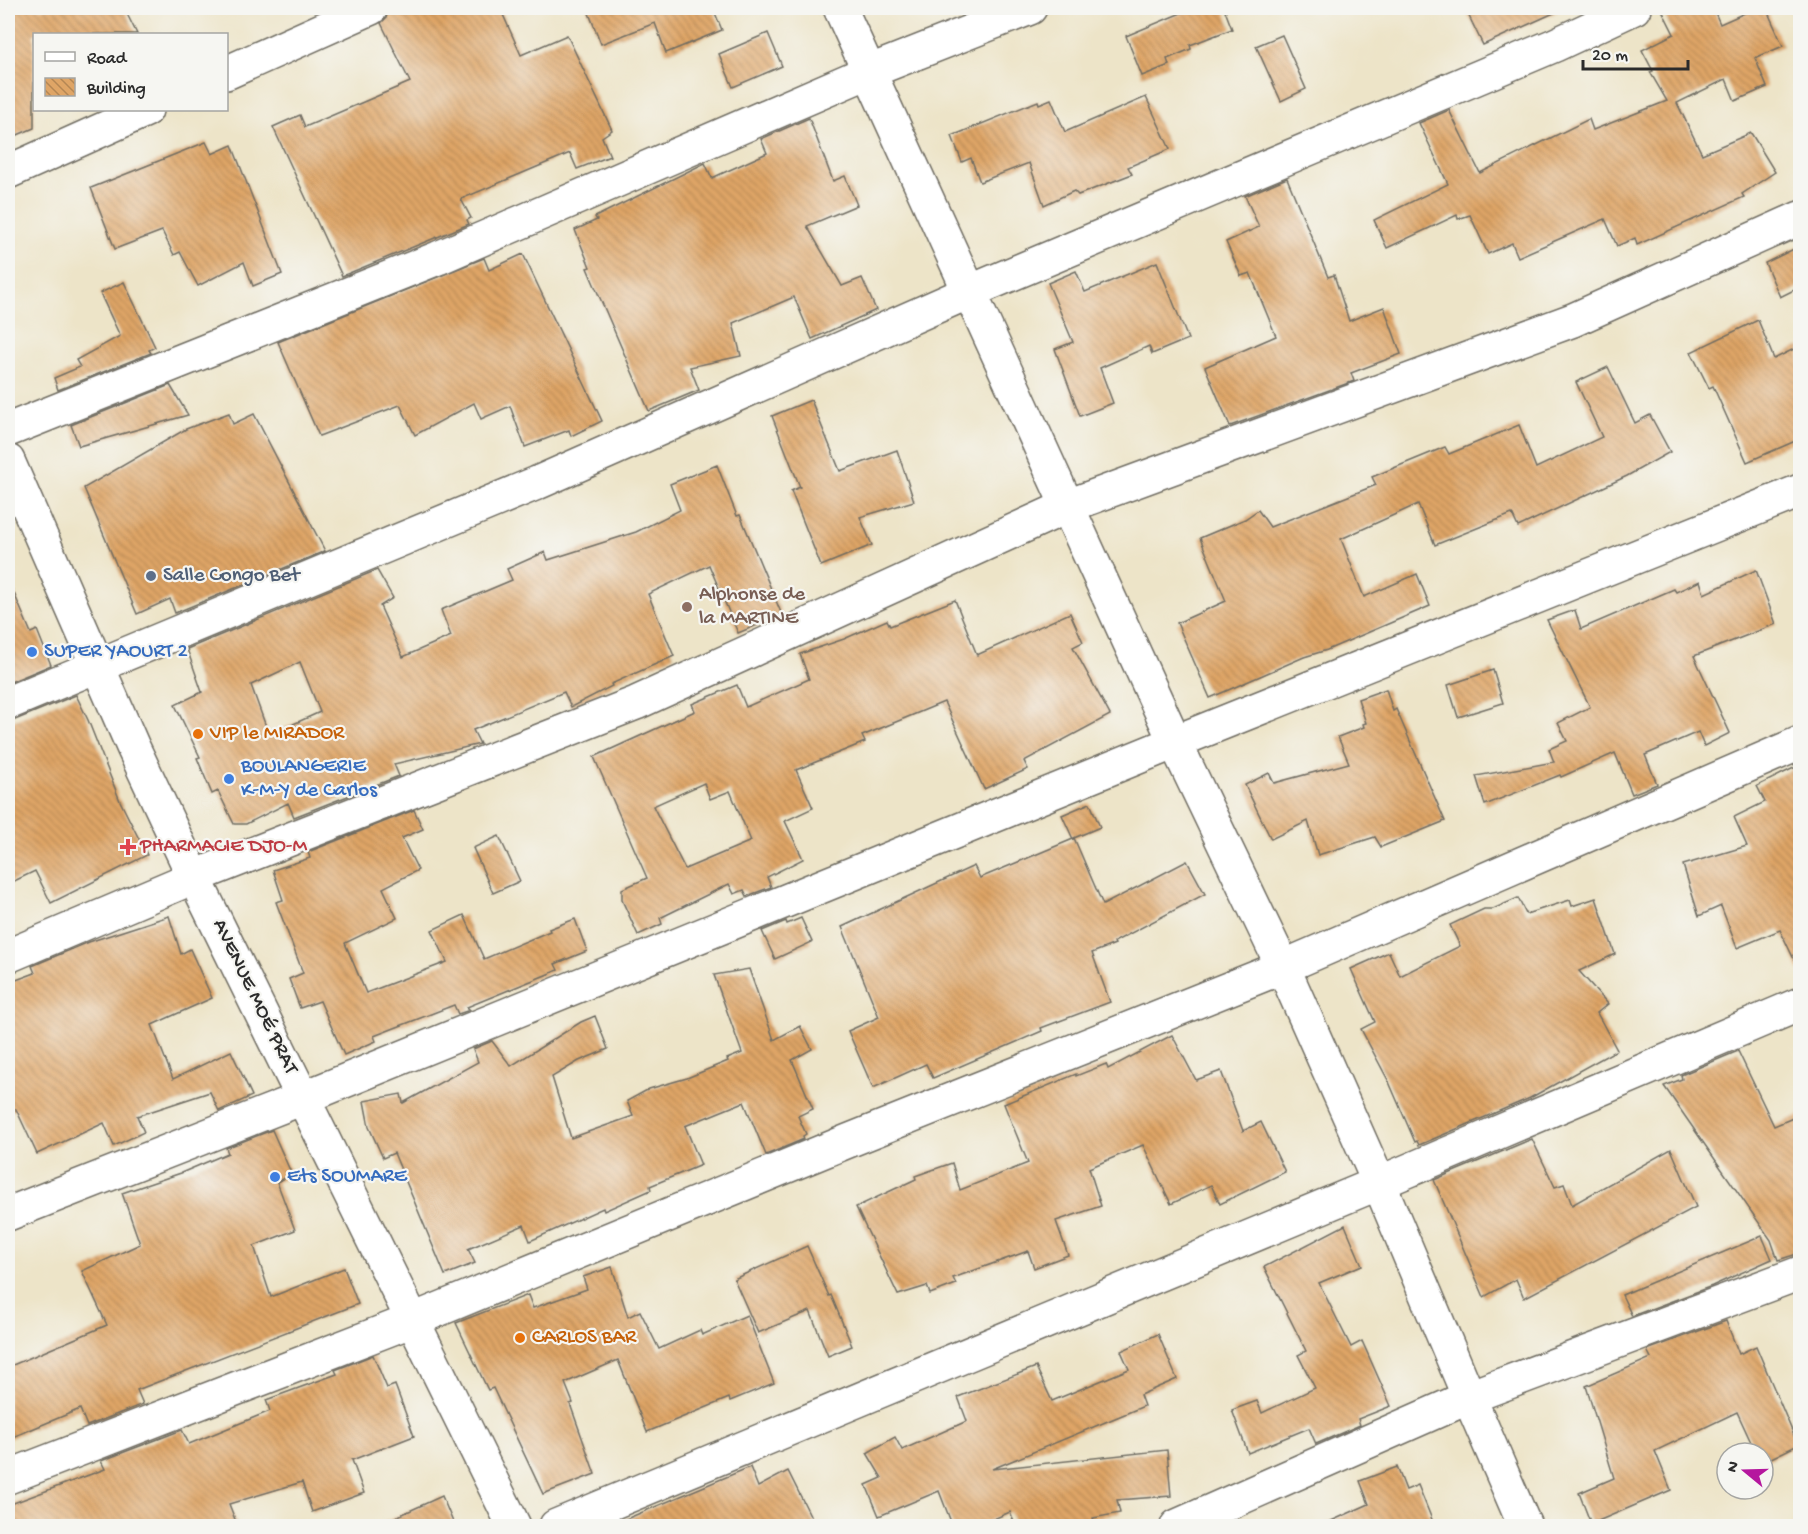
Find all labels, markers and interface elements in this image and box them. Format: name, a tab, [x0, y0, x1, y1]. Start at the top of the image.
legend	[33, 33, 228, 111]
scale bar	[1583, 33, 1688, 71]
text: 20 m	[1592, 46, 1628, 67]
text: Road	[87, 49, 128, 70]
text: Building	[86, 79, 146, 100]
place label: Salle Congo Bet	[163, 564, 302, 589]
marker: Salle Congo Bet	[144, 569, 158, 583]
place label: Alphonse de la MARTINE	[699, 583, 806, 632]
marker: Alphonse de la MARTINE	[680, 600, 694, 614]
place label: SUPER YAOURT 2	[44, 640, 188, 665]
marker: SUPER YAOURT 2	[25, 645, 39, 659]
place label: VIP le MIRADOR	[209, 722, 345, 747]
marker: VIP le MIRADOR	[191, 727, 205, 741]
place label: BOULANGERIE K-M-Y de Carlos	[240, 755, 378, 804]
marker: BOULANGERIE K-M-Y de Carlos	[222, 772, 236, 786]
place label: PHARMACIE DJO-M	[139, 835, 307, 860]
marker: PHARMACIE DJO-M	[121, 840, 135, 854]
street label: AVENUE MOÉ PRAT	[206, 915, 303, 1079]
place label: Ets SOUMARE	[287, 1165, 408, 1190]
marker: Ets SOUMARE	[268, 1170, 282, 1184]
place label: CARLOS BAR	[532, 1326, 637, 1351]
marker: CARLOS BAR	[513, 1331, 527, 1345]
north arrow	[1715, 1441, 1775, 1501]
text: N	[1723, 1459, 1745, 1475]

